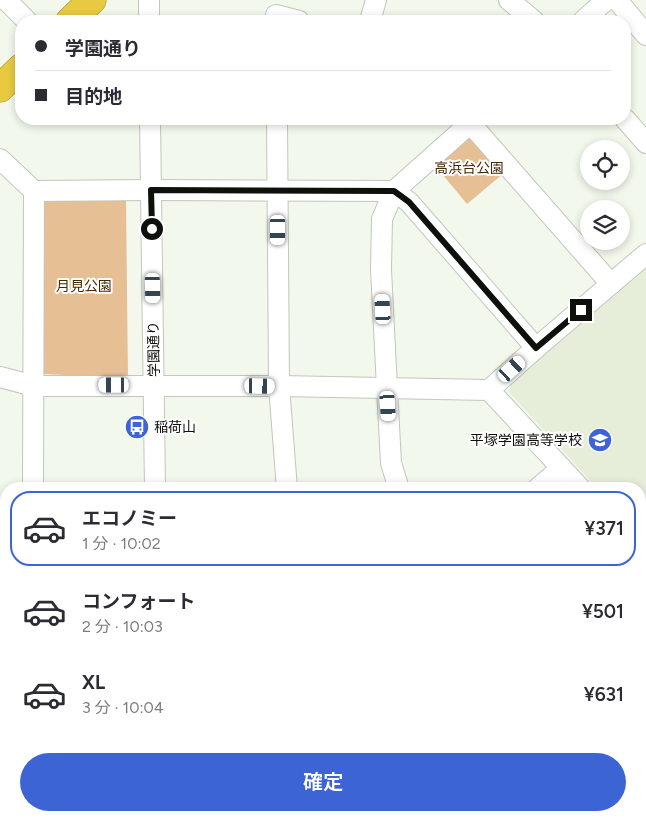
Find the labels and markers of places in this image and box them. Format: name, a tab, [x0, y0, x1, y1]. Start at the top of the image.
bus stop icon: 稲荷山	[124, 414, 150, 440]
place label: 稲荷山	[154, 419, 196, 436]
school or university icon: 平塚学園高等学校	[587, 427, 613, 453]
place label: 平塚学園高等学校	[470, 432, 582, 449]

